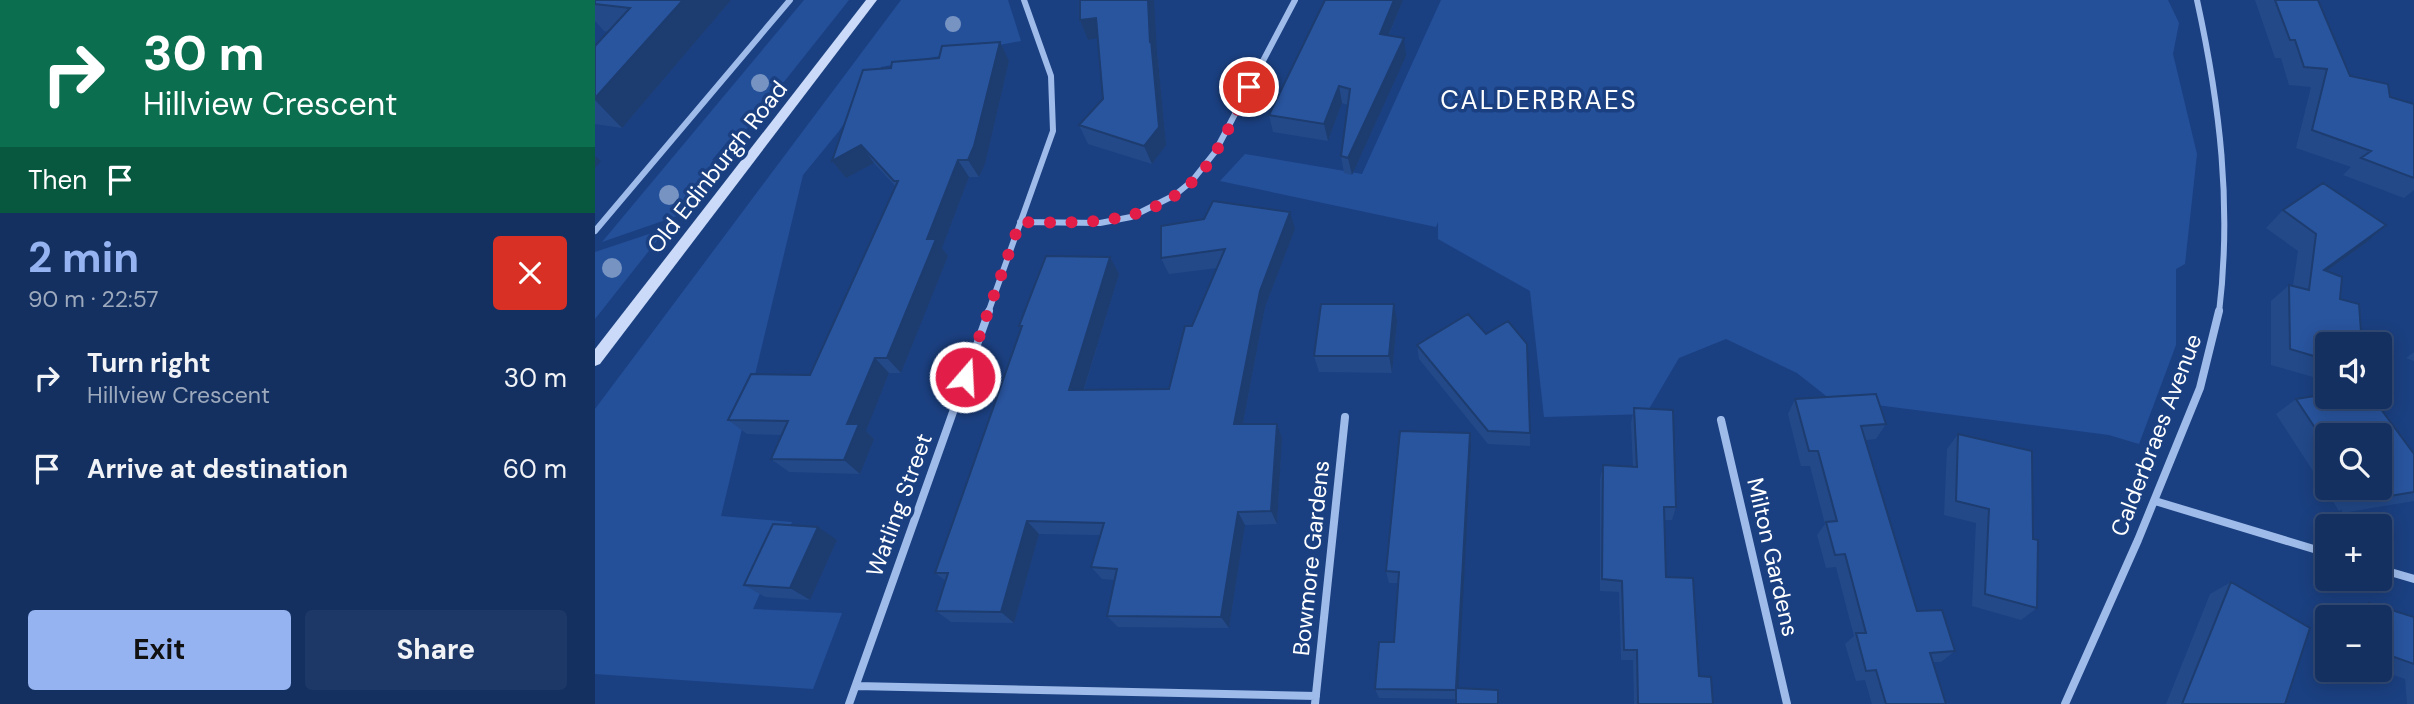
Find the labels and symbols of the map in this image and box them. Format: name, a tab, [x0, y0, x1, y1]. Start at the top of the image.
pin	[1219, 57, 1279, 117]
street label: Old Edinburgh Road	[640, 75, 794, 259]
district label: CALDERBRAES	[1440, 83, 1638, 117]
street label: Calderbraes Avenue	[2104, 330, 2208, 540]
position arrow	[928, 340, 1002, 414]
street label: Watling Street	[859, 429, 939, 581]
street label: Bowmore Gardens	[1286, 459, 1336, 657]
street label: Milton Gardens	[1740, 475, 1806, 639]

